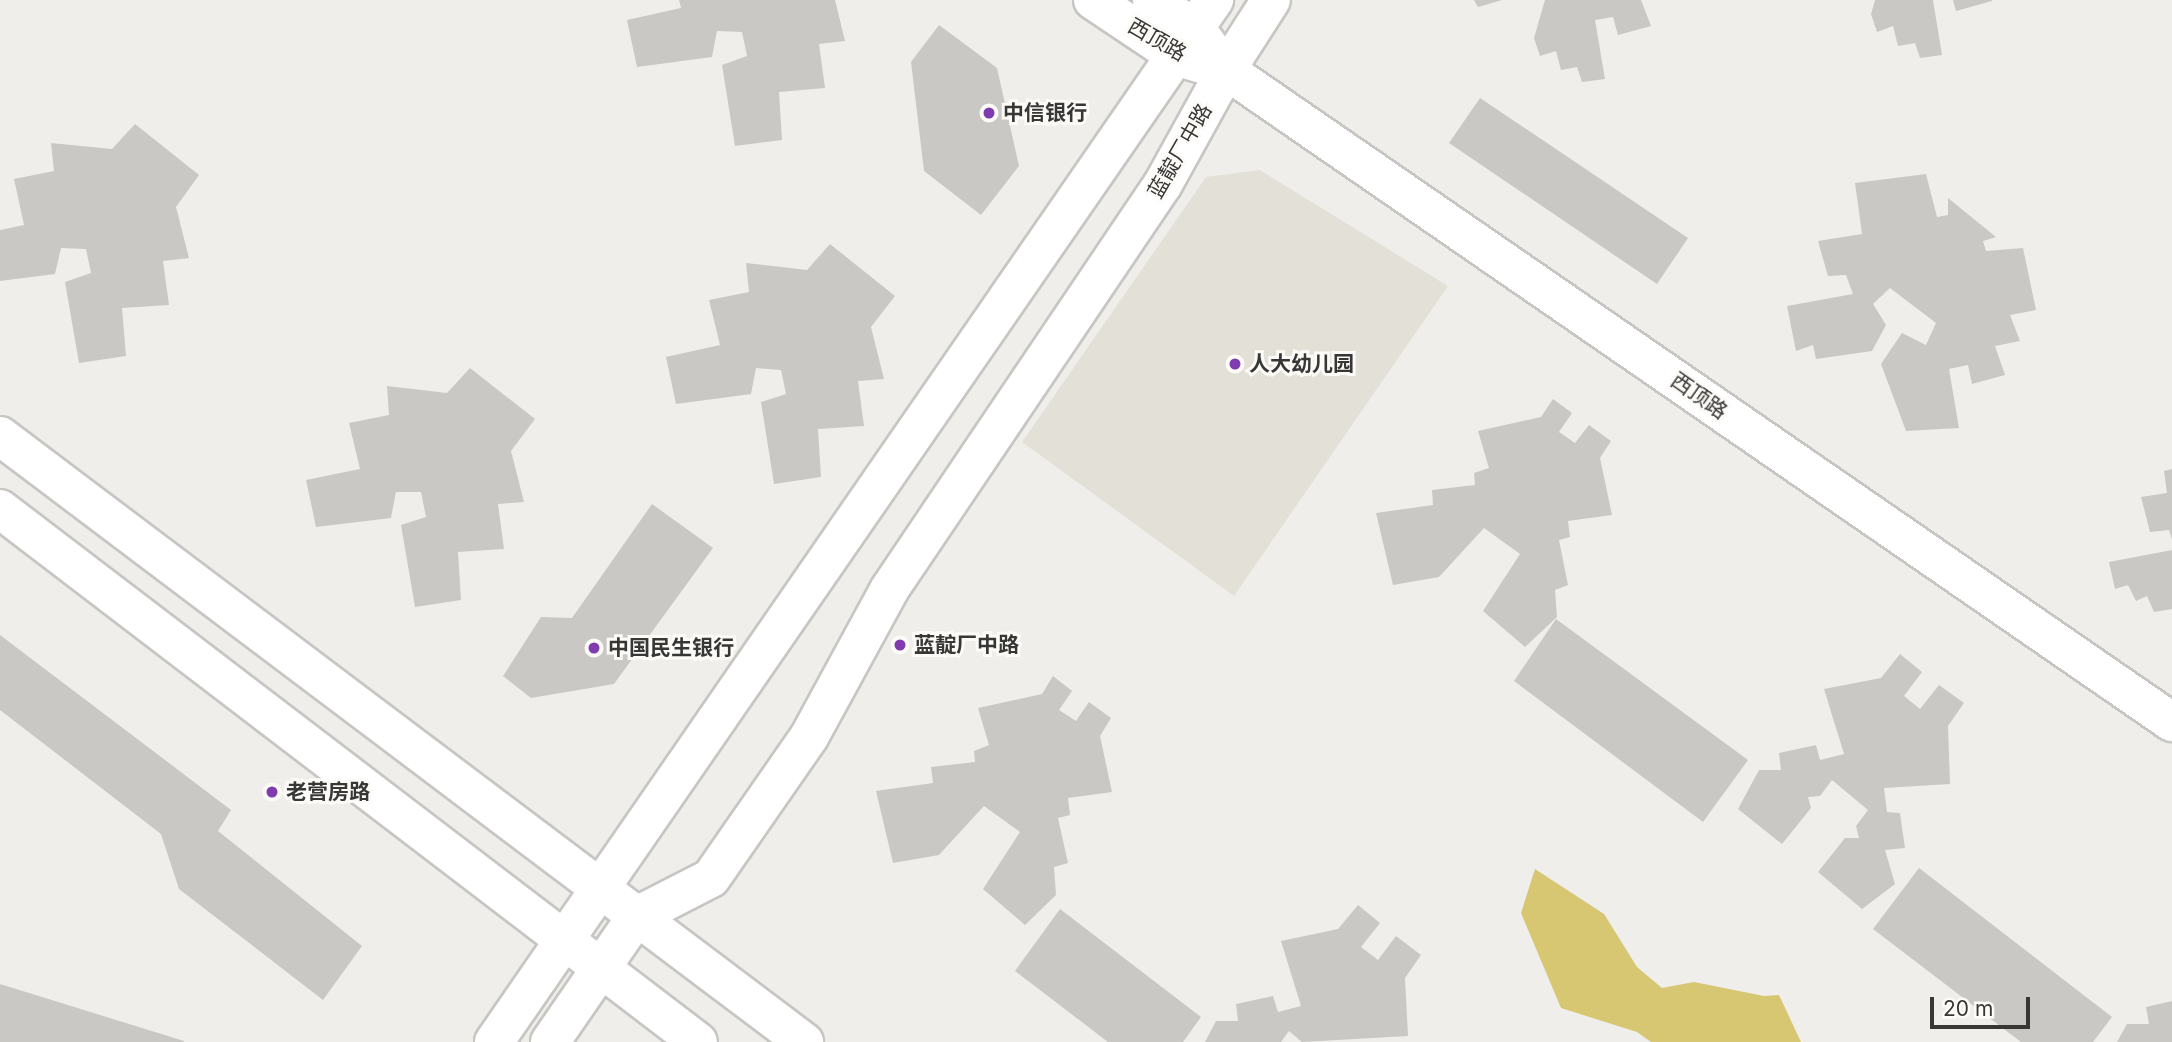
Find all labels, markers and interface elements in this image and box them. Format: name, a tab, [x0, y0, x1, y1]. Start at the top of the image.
street label: 西顶路	[1123, 13, 1191, 67]
street label: 蓝靛厂中路	[1143, 99, 1217, 203]
place label: 中信银行	[1003, 100, 1087, 126]
marker: 中信银行	[981, 105, 997, 121]
place label: 人大幼儿园	[1249, 351, 1354, 377]
marker: 人大幼儿园	[1227, 356, 1243, 372]
street label: 西顶路	[1666, 368, 1732, 424]
place label: 蓝靛厂中路	[914, 632, 1019, 658]
place label: 中国民生银行	[608, 635, 734, 661]
marker: 蓝靛厂中路	[892, 637, 908, 653]
marker: 中国民生银行	[586, 640, 602, 656]
place label: 老营房路	[286, 779, 370, 805]
marker: 老营房路	[264, 784, 280, 800]
scale bar	[1934, 982, 2034, 1026]
text: 20 m	[1943, 996, 1993, 1021]

